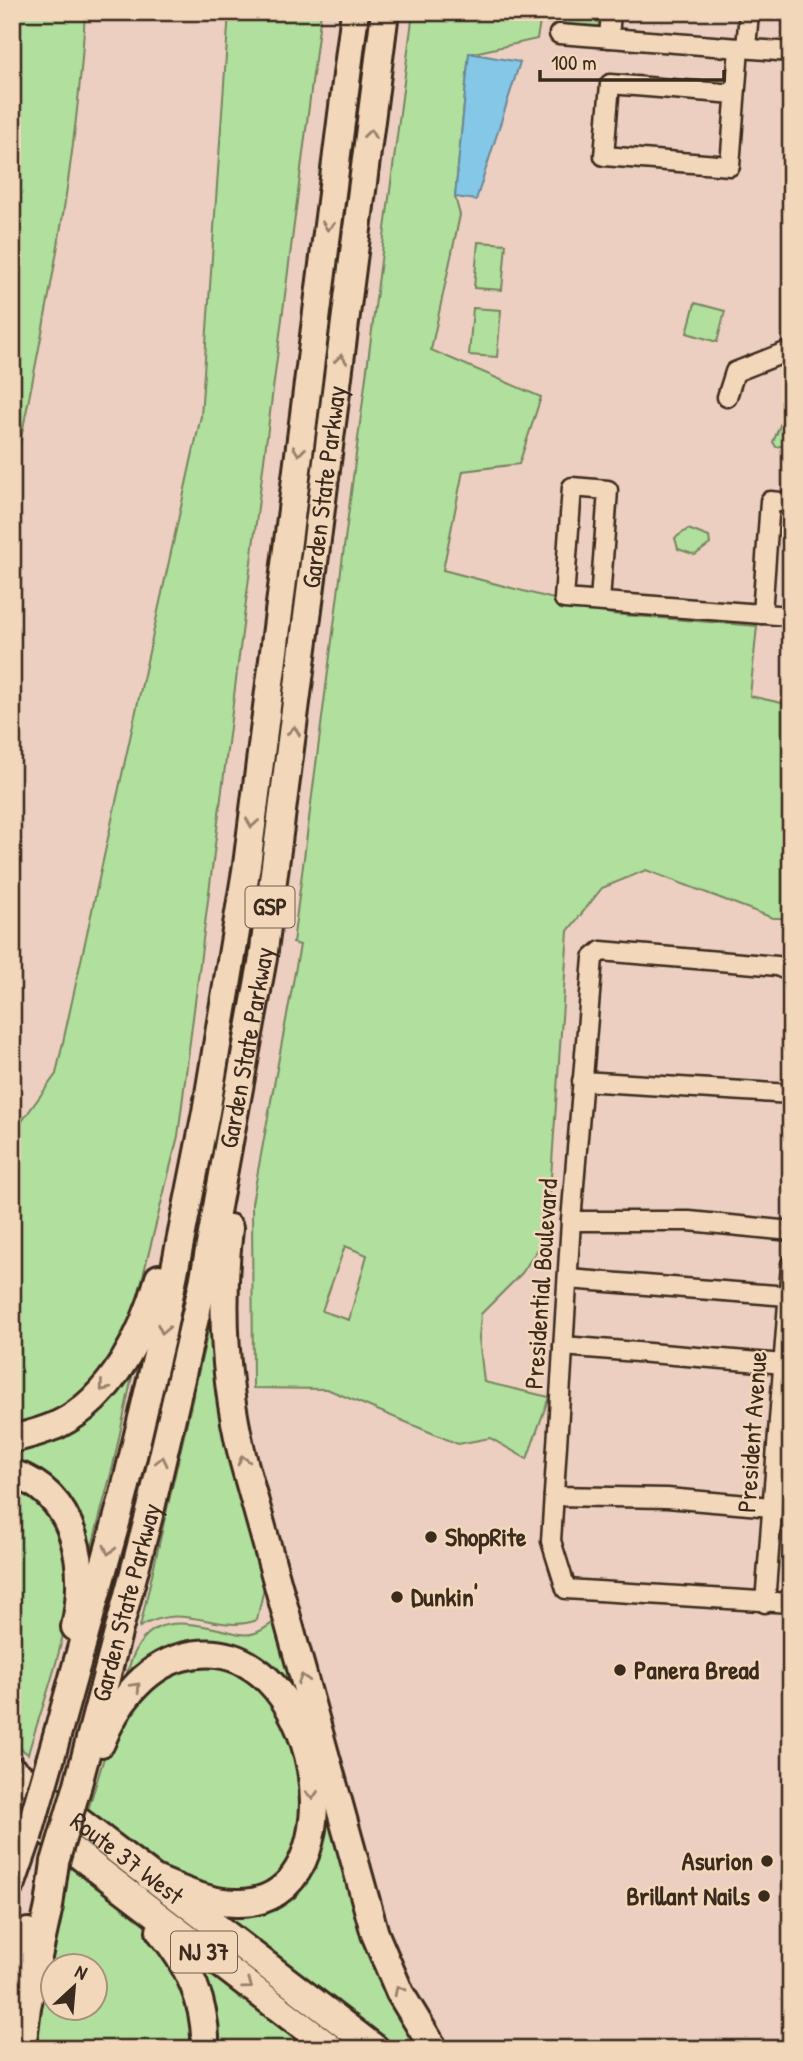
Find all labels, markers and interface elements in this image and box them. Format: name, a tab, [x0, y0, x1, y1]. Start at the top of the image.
scale bar	[540, 38, 724, 82]
text: 100 m	[551, 48, 597, 77]
one-way arrow	[362, 128, 377, 140]
one-way arrow	[321, 220, 336, 232]
one-way arrow	[333, 354, 348, 365]
street label: Garden State Parkway	[293, 383, 354, 590]
one-way arrow	[292, 446, 307, 457]
one-way arrow	[286, 725, 301, 737]
one-way arrow	[245, 817, 260, 829]
road number: GSP	[246, 887, 294, 928]
street label: Garden State Parkway	[210, 945, 281, 1151]
street label: Presidential Boulevard	[516, 1178, 565, 1390]
one-way arrow	[156, 1323, 171, 1335]
street label: President Avenue	[728, 1350, 775, 1514]
one-way arrow	[100, 1378, 112, 1391]
one-way arrow	[237, 1454, 251, 1466]
one-way arrow	[154, 1455, 169, 1467]
street label: Garden State Parkway	[83, 1499, 169, 1705]
place label: ShopRite	[445, 1519, 527, 1555]
marker: ShopRite	[423, 1529, 439, 1545]
one-way arrow	[103, 1544, 117, 1556]
place label: Dunkin'	[411, 1579, 478, 1614]
marker: Dunkin'	[389, 1589, 405, 1605]
place label: Panera Bread	[634, 1652, 760, 1687]
marker: Panera Bread	[612, 1662, 628, 1678]
one-way arrow	[297, 1674, 312, 1686]
one-way arrow	[128, 1682, 140, 1695]
one-way arrow	[304, 1790, 319, 1801]
street label: Route 37 West	[64, 1803, 192, 1913]
place label: Asurion	[682, 1843, 753, 1878]
marker: Asurion	[759, 1853, 775, 1869]
place label: Brillant Nails	[626, 1878, 750, 1913]
marker: Brillant Nails	[756, 1888, 772, 1904]
road number: NJ 37	[171, 1931, 237, 1972]
north arrow	[38, 1952, 108, 2022]
text: N	[71, 1958, 92, 1986]
one-way arrow	[240, 1977, 253, 1989]
one-way arrow	[393, 1985, 407, 1997]

